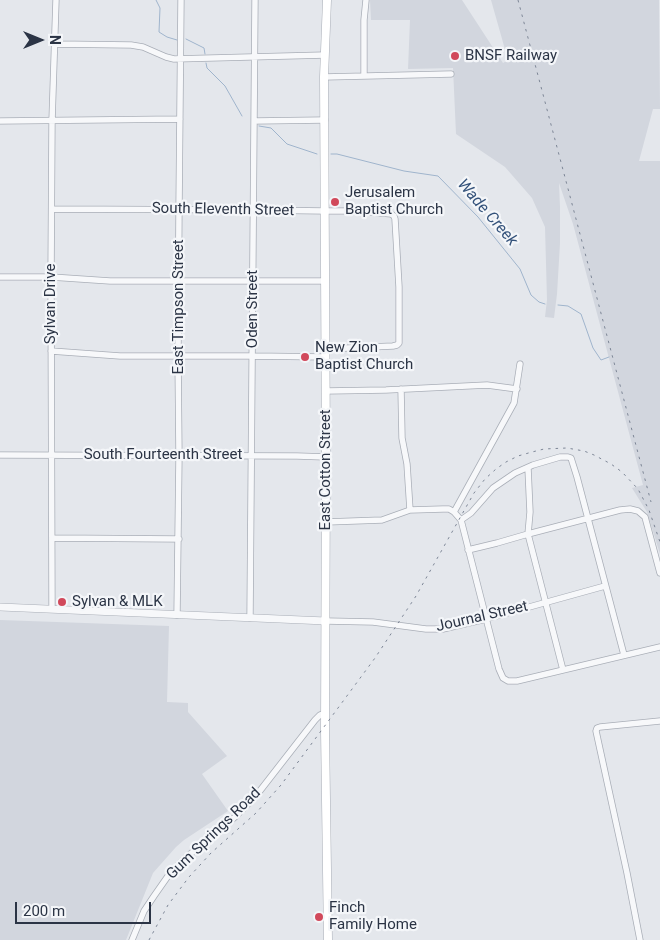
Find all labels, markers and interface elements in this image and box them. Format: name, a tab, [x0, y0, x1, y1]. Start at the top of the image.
north arrow	[15, 15, 65, 65]
text: N	[47, 35, 63, 45]
place label: BNSF Railway	[465, 47, 557, 65]
marker: BNSF Railway	[449, 50, 461, 62]
water label: Wade Creek	[453, 176, 521, 250]
place label: Jerusalem Baptist Church	[345, 184, 443, 219]
marker: Jerusalem Baptist Church	[329, 196, 341, 208]
street label: South Eleventh Street	[152, 200, 294, 220]
street label: East Timpson Street	[170, 239, 188, 375]
street label: Sylvan Drive	[42, 264, 60, 344]
street label: Oden Street	[244, 270, 262, 348]
place label: New Zion Baptist Church	[315, 339, 413, 374]
marker: New Zion Baptist Church	[299, 351, 311, 363]
street label: East Cotton Street	[317, 409, 335, 531]
street label: South Fourteenth Street	[84, 446, 242, 464]
place label: Sylvan & MLK	[72, 593, 163, 611]
marker: Sylvan & MLK	[56, 596, 68, 608]
street label: Journal Street	[434, 598, 530, 636]
street label: Gum Springs Road	[163, 784, 265, 884]
scale bar	[18, 892, 154, 924]
place label: Finch Family Home	[329, 899, 417, 934]
text: 200 m	[23, 902, 65, 920]
marker: Finch Family Home	[313, 911, 325, 923]

